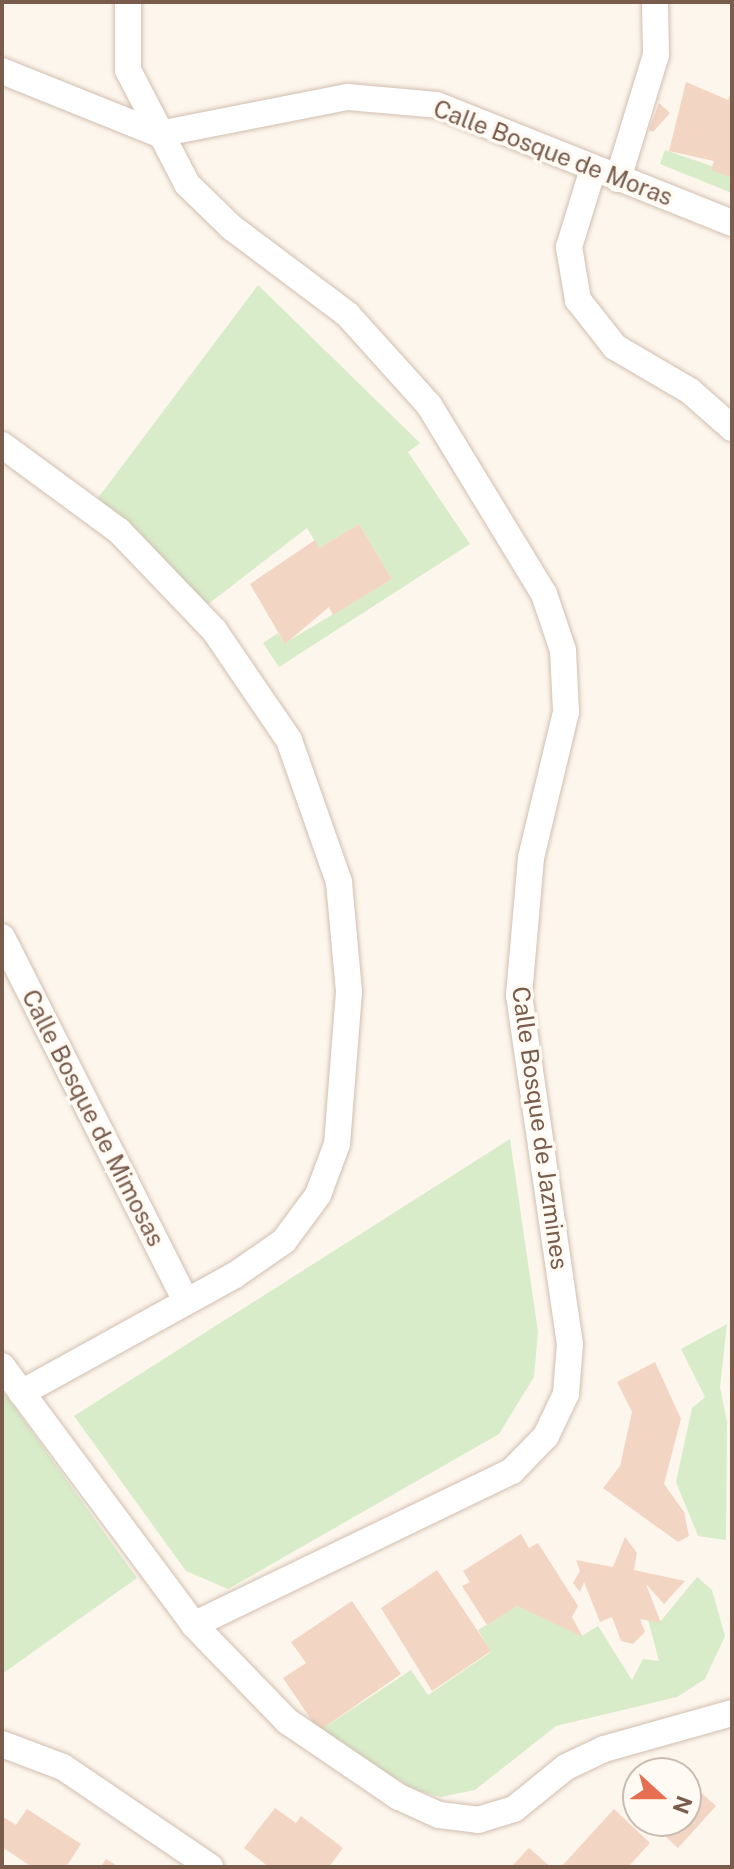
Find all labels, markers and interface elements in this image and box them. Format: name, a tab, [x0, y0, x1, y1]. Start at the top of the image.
street label: Calle Bosque de Moras	[429, 94, 677, 212]
street label: Calle Bosque de Jazmines	[506, 984, 574, 1272]
street label: Calle Bosque de Mimosas	[15, 985, 171, 1251]
north arrow	[622, 1757, 702, 1837]
text: N	[667, 1792, 698, 1818]

